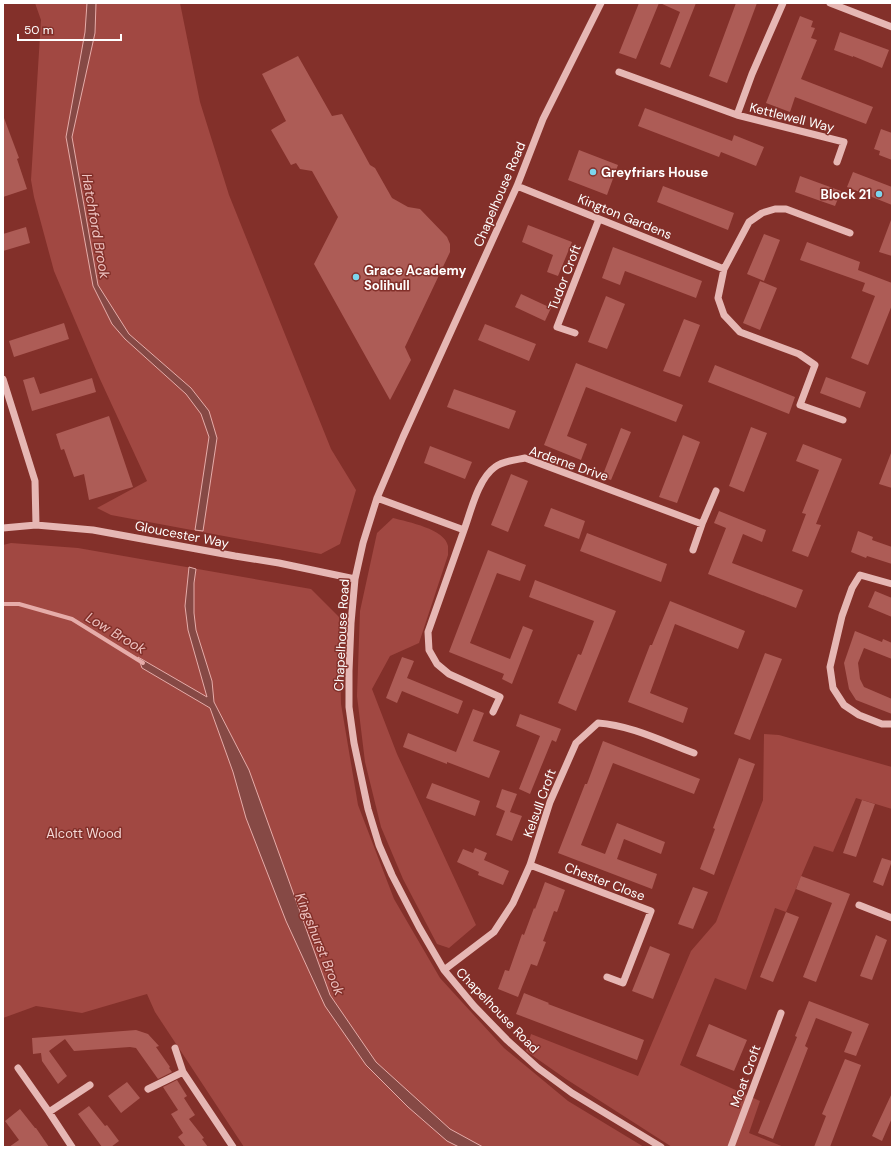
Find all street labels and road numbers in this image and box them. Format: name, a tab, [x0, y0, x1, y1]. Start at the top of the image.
street label: Kettlewell Way	[748, 99, 836, 136]
street label: Chapelhouse Road	[470, 139, 529, 249]
street label: Kington Gardens	[575, 190, 674, 243]
street label: Tudor Croft	[544, 242, 585, 313]
street label: Arderne Drive	[527, 442, 611, 485]
street label: Gloucester Way	[133, 517, 230, 552]
street label: Chapelhouse Road	[330, 578, 353, 692]
street label: Kelsull Croft	[519, 767, 560, 840]
street label: Chester Close	[562, 858, 647, 905]
street label: Chapelhouse Road	[452, 964, 543, 1057]
street label: Moat Croft	[726, 1043, 765, 1110]

